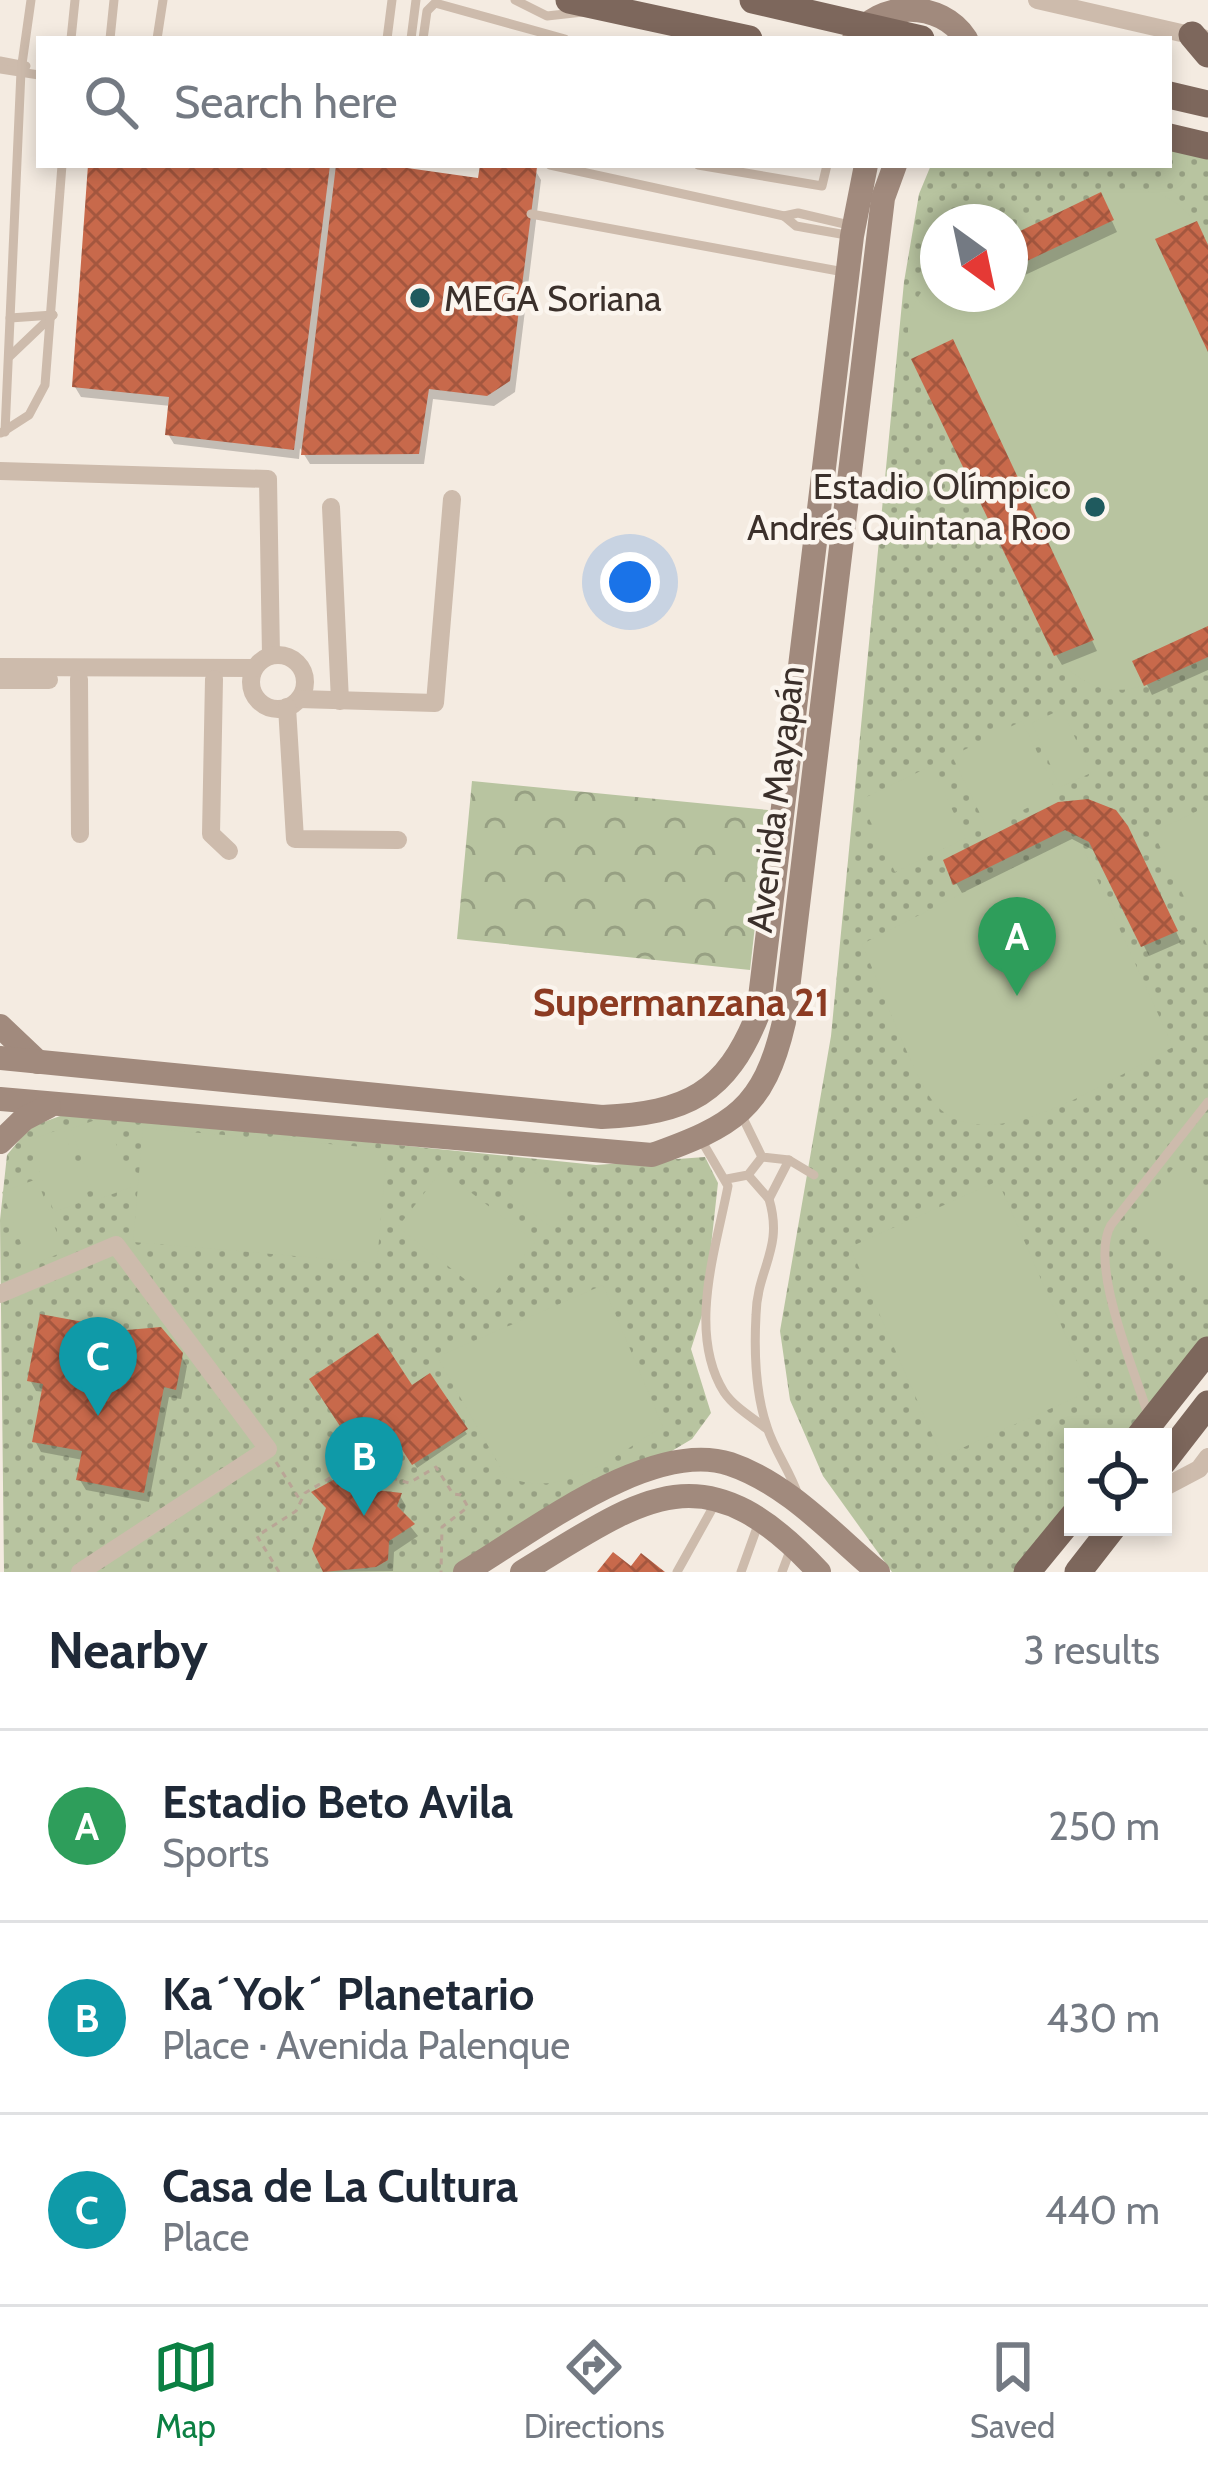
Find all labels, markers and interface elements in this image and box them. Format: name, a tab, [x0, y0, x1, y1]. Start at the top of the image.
search box	[36, 36, 1172, 168]
icon: search	[78, 69, 144, 135]
text: Search here	[174, 75, 398, 129]
north arrow	[920, 204, 1028, 312]
place label: MEGA Soriana	[444, 276, 662, 320]
marker: MEGA Soriana	[407, 285, 433, 311]
place label: Estadio Olímpico Andrés Quintana Roo	[747, 464, 1071, 549]
marker: Estadio Olímpico Andrés Quintana Roo	[1082, 494, 1108, 520]
your location	[600, 552, 660, 612]
street label: Avenida Mayapán	[737, 663, 813, 935]
pin: A	[978, 897, 1056, 996]
district label: Supermanzana 21	[533, 978, 829, 1026]
pin: C	[59, 1317, 137, 1416]
pin: B	[325, 1417, 403, 1516]
map controls	[1064, 1428, 1172, 1536]
button: locate	[1064, 1428, 1172, 1536]
text: Nearby	[48, 1619, 208, 1681]
text: 3 results	[1023, 1626, 1160, 1674]
text: Estadio Beto Avila	[162, 1775, 513, 1829]
text: A	[75, 1802, 99, 1850]
text: 250 m	[1048, 1802, 1160, 1850]
text: Sports	[162, 1829, 269, 1877]
text: Ka´Yok´ Planetario	[162, 1967, 534, 2021]
text: B	[75, 1994, 99, 2042]
text: 430 m	[1046, 1994, 1160, 2042]
text: Place · Avenida Palenque	[162, 2021, 570, 2069]
text: Casa de La Cultura	[162, 2159, 518, 2213]
text: C	[75, 2186, 99, 2234]
text: 440 m	[1045, 2186, 1160, 2234]
text: Place	[162, 2213, 249, 2261]
tab: Map	[153, 2334, 219, 2446]
tab: Directions	[524, 2334, 665, 2446]
tab: Saved	[970, 2334, 1055, 2446]

